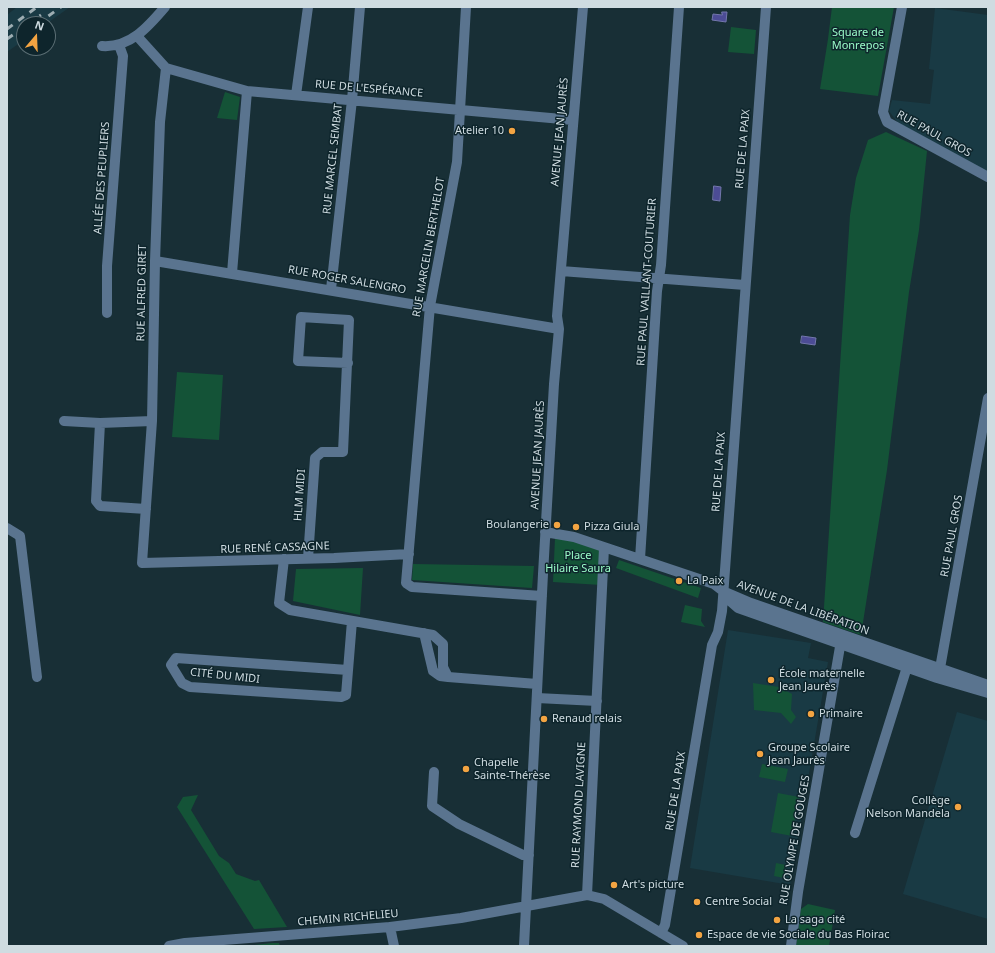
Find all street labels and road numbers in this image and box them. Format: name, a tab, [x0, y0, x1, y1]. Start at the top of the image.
street label: AVENUE JEAN JAURÈS	[549, 77, 571, 187]
street label: RUE DE L'ESPÉRANCE	[314, 78, 424, 100]
street label: RUE MARCEL SEMBAT	[321, 103, 345, 215]
street label: RUE PAUL GROS	[894, 108, 974, 160]
street label: RUE DE LA PAIX	[733, 109, 753, 189]
street label: ALLÉE DES PEUPLIERS	[91, 121, 113, 235]
street label: RUE MARCELIN BERTHELOT	[410, 176, 448, 318]
street label: RUE PAUL VAILLANT-COUTURIER	[635, 198, 659, 366]
street label: RUE ALFRED GIRET	[135, 244, 149, 342]
street label: RUE ROGER SALENGRO	[287, 263, 407, 297]
street label: AVENUE JEAN JAURÈS	[529, 400, 547, 510]
street label: RUE DE LA PAIX	[710, 432, 728, 512]
street label: HLM MIDI	[292, 468, 308, 522]
street label: RUE PAUL GROS	[938, 494, 966, 578]
street label: RUE RENÉ CASSAGNE	[220, 539, 330, 557]
street label: AVENUE DE LA LIBÉRATION	[735, 578, 871, 638]
street label: CITÉ DU MIDI	[189, 666, 261, 686]
street label: RUE RAYMOND LAVIGNE	[569, 742, 589, 868]
street label: RUE DE LA PAIX	[663, 751, 689, 831]
street label: RUE OLYMPE DE GOUGES	[777, 774, 813, 906]
street label: CHEMIN RICHELIEU	[297, 907, 399, 929]

